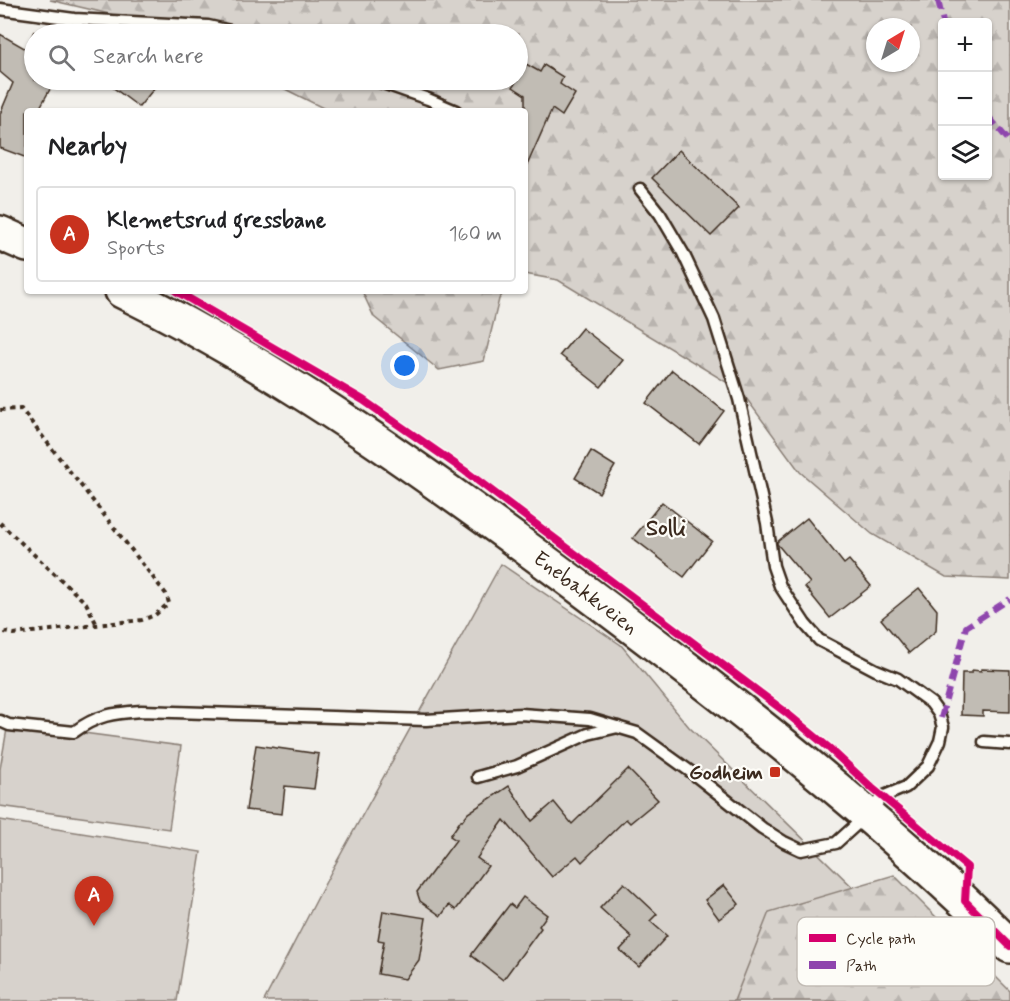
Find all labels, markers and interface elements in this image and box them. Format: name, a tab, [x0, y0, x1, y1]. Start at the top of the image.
north arrow	[866, 18, 920, 72]
map controls	[938, 18, 992, 180]
button: +	[938, 18, 992, 72]
search box	[24, 24, 528, 90]
icon: search	[45, 41, 78, 74]
text: Search here	[93, 43, 204, 71]
button: −	[938, 72, 992, 126]
button: layers	[938, 126, 992, 180]
text: Nearby	[48, 130, 127, 164]
text: Klemetsrud gressbane	[107, 207, 326, 235]
text: A	[63, 221, 76, 248]
text: 160 m	[449, 221, 502, 248]
text: Sports	[107, 235, 165, 262]
your location	[390, 351, 419, 380]
district label: Solli	[646, 515, 686, 543]
street label: Enebakkveien	[527, 545, 643, 641]
place label: Godheim	[689, 759, 763, 787]
marker: Godheim	[768, 765, 782, 779]
pin: A	[74, 876, 113, 926]
legend	[797, 917, 995, 986]
text: Cycle path	[846, 929, 916, 950]
text: Path	[846, 956, 877, 977]

